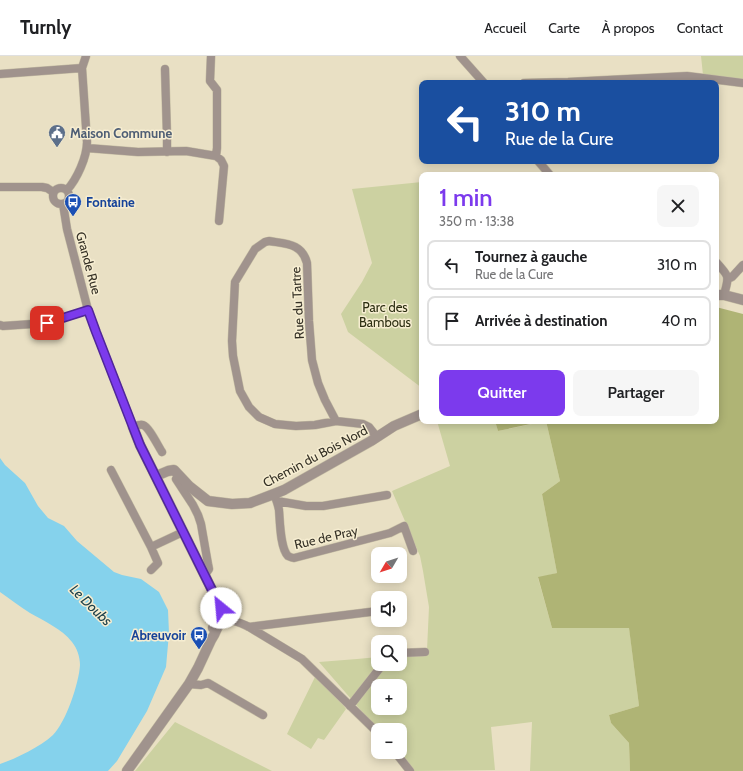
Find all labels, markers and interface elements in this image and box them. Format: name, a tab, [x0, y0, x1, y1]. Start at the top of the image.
text: Turnly	[20, 16, 71, 39]
text: Accueil	[484, 19, 526, 37]
text: Carte	[548, 19, 580, 37]
text: À propos	[602, 19, 655, 37]
text: Contact	[677, 19, 723, 37]
text: 310 m	[505, 94, 581, 128]
icon: left	[439, 96, 491, 148]
public building icon: Maison Commune	[47, 123, 67, 148]
place label: Maison Commune	[70, 125, 172, 141]
text: Rue de la Cure	[505, 128, 613, 150]
text: 1 min	[439, 183, 493, 212]
button: close	[657, 185, 699, 227]
bus stop icon: Fontaine	[63, 192, 83, 217]
place label: Fontaine	[86, 194, 135, 210]
text: 350 m · 13:38	[439, 213, 514, 229]
street label: Grande Rue	[73, 230, 105, 296]
text: Tournez à gauche	[475, 248, 587, 266]
icon: left	[441, 254, 463, 276]
text: 310 m	[657, 256, 697, 274]
street label: Rue du Tartre	[287, 266, 307, 340]
text: Rue de la Cure	[475, 266, 553, 282]
park label: Parc des Bambous	[359, 299, 412, 330]
pin	[30, 306, 64, 340]
icon: arrive	[441, 310, 463, 332]
icon: arrive	[36, 312, 58, 334]
text: Arrivée à destination	[475, 312, 607, 330]
text: 40 m	[661, 312, 697, 330]
button: Quitter	[439, 370, 565, 416]
button: Partager	[573, 370, 699, 416]
street label: Chemin du Bois Nord	[260, 422, 370, 490]
street label: Rue de Pray	[293, 522, 360, 552]
north arrow	[371, 547, 407, 583]
map controls	[371, 547, 407, 759]
water label: Le Doubs	[66, 581, 116, 630]
position arrow	[200, 587, 242, 629]
button: sound	[371, 591, 407, 627]
bus stop icon: Abreuvoir	[189, 625, 209, 650]
place label: Abreuvoir	[131, 627, 187, 643]
button: search	[371, 635, 407, 671]
button: +	[371, 679, 407, 715]
button: −	[371, 723, 407, 759]

